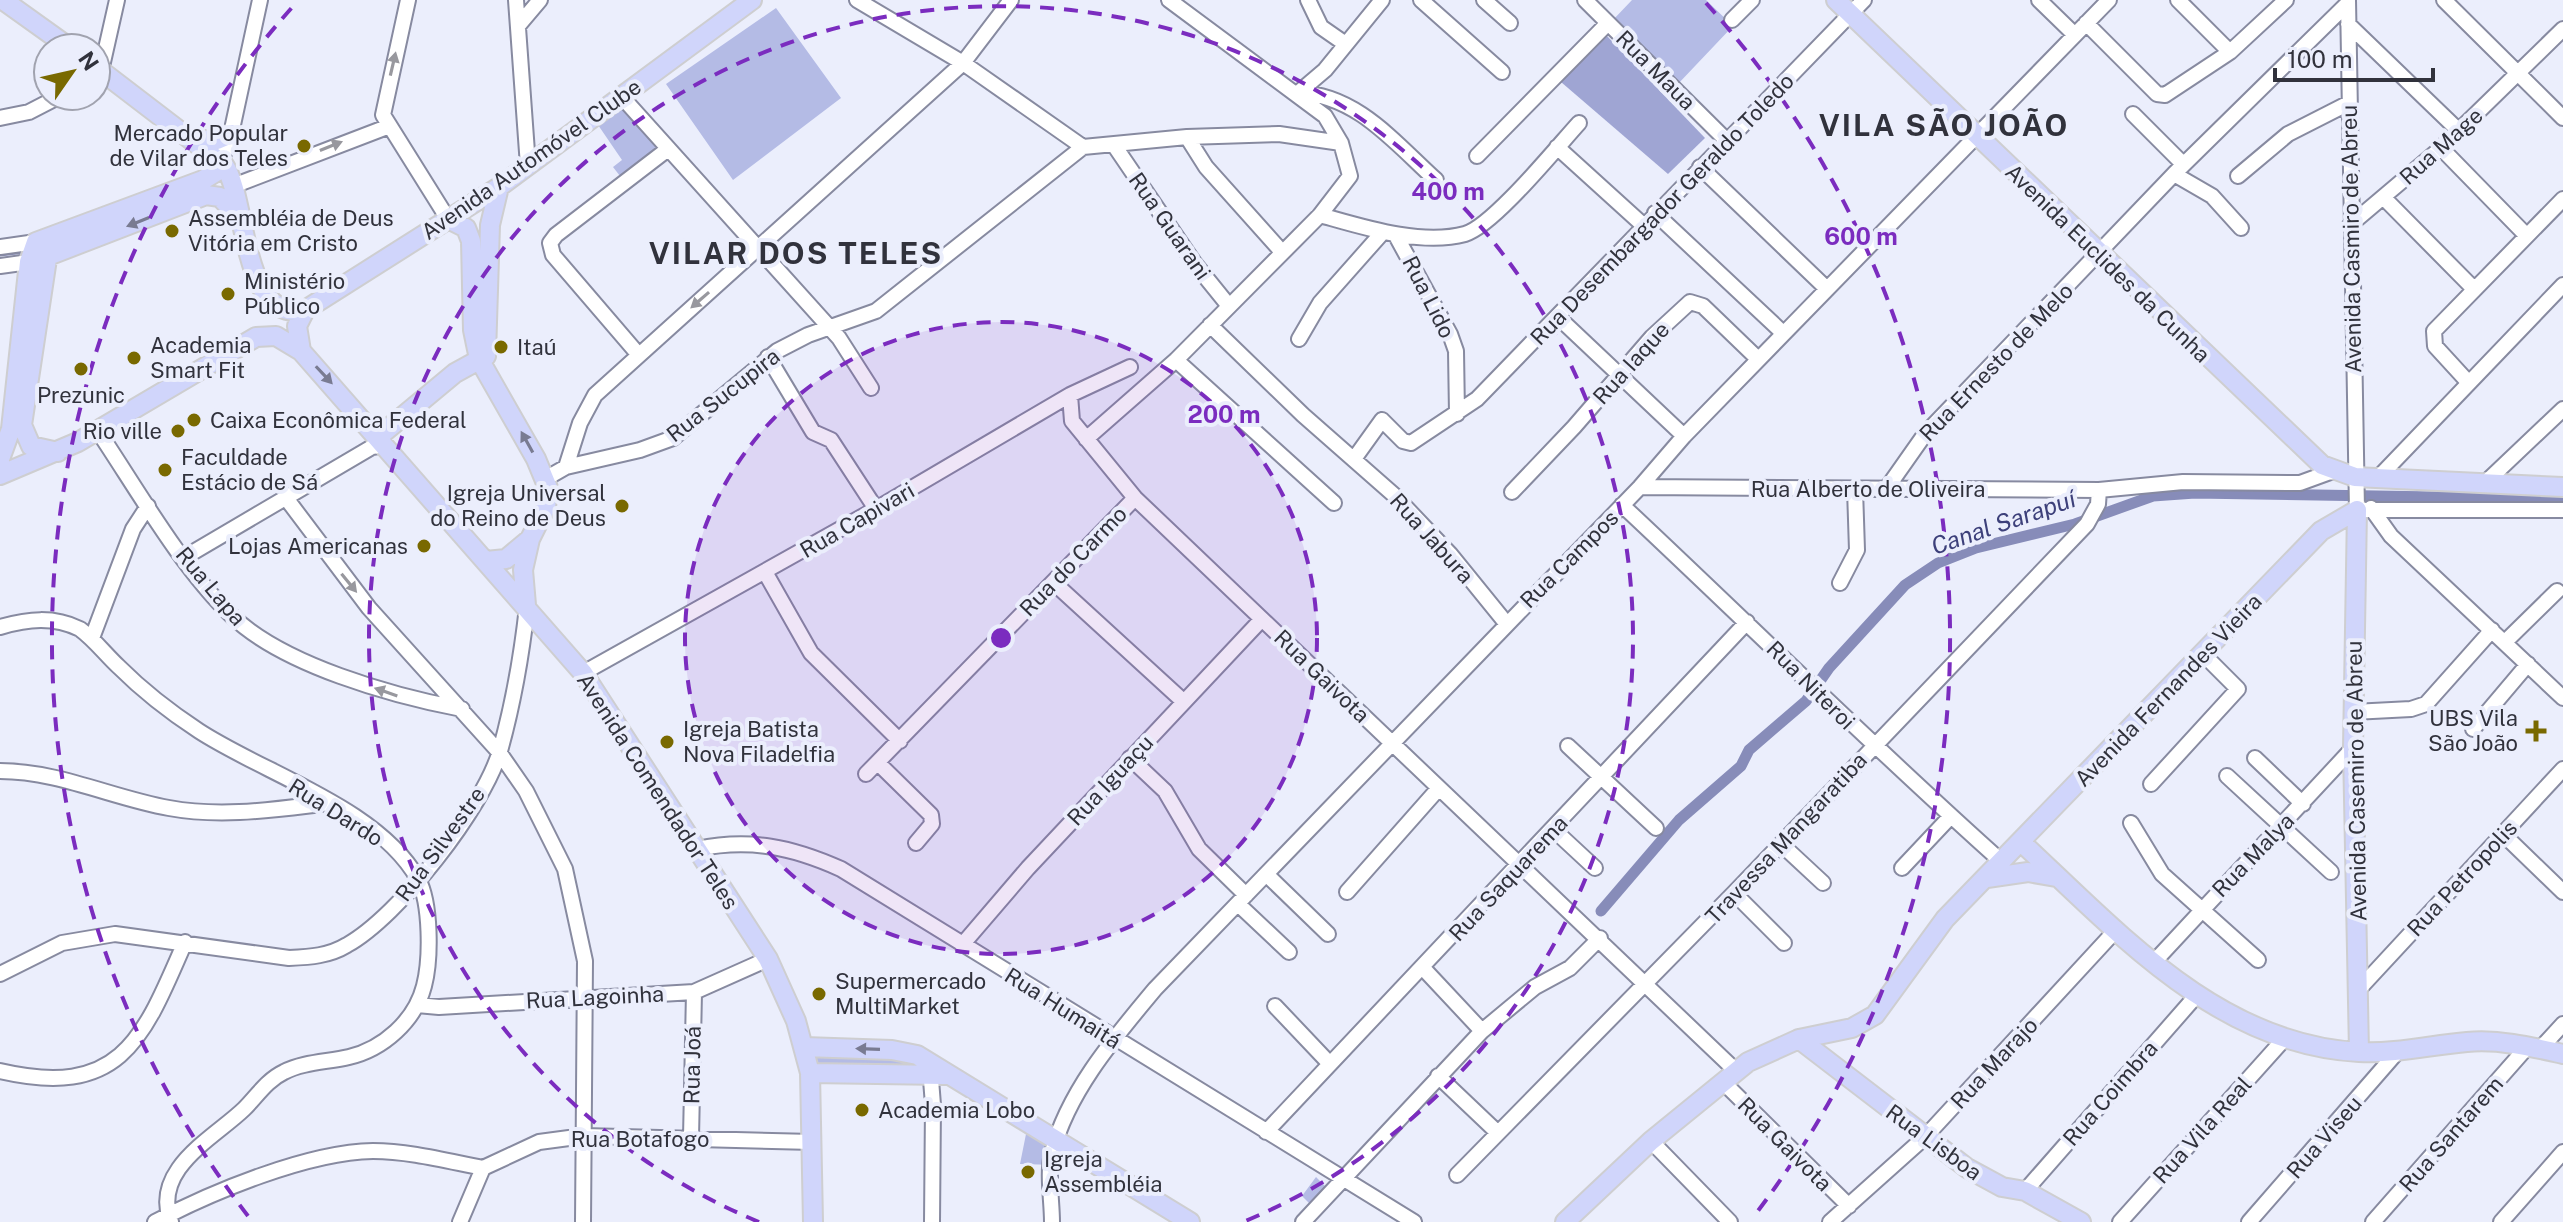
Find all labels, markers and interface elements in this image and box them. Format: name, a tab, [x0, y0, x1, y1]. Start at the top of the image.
street label: Rua Maua	[1611, 25, 1701, 115]
north arrow	[32, 32, 112, 112]
scale bar	[2275, 32, 2433, 82]
text: 100 m	[2287, 45, 2353, 73]
text: N	[73, 46, 104, 75]
one-way arrow	[387, 51, 400, 76]
street label: Rua Desembargador Geraldo Toledo	[1525, 68, 1799, 350]
street label: Avenida Automóvel Clube	[416, 73, 646, 245]
street label: Rua Mage	[2394, 102, 2488, 190]
street label: Avenida Casmiro de Abreu	[2336, 105, 2366, 373]
district label: VILA SÃO JOÃO	[1819, 107, 2069, 143]
place label: Mercado Popular de Vilar dos Teles	[109, 120, 288, 171]
marker: Mercado Popular de Vilar dos Teles	[295, 137, 313, 155]
one-way arrow	[319, 140, 343, 153]
street label: Avenida Euclides da Cunha	[2000, 158, 2216, 368]
street label: Rua Guarani	[1124, 168, 1216, 284]
text: 400 m	[1411, 177, 1485, 205]
place label: Assembléia de Deus Vitória em Cristo	[188, 205, 394, 256]
one-way arrow	[126, 216, 150, 229]
marker: Assembléia de Deus Vitória em Cristo	[163, 222, 181, 240]
text: 600 m	[1824, 222, 1898, 250]
district label: VILAR DOS TELES	[649, 235, 943, 271]
street label: Rua Lido	[1397, 252, 1461, 342]
place label: Ministério Público	[244, 268, 345, 319]
street label: Rua Ernesto de Melo	[1914, 278, 2078, 446]
marker: Ministério Público	[219, 285, 237, 303]
one-way arrow	[690, 291, 710, 308]
street label: Rua Iaque	[1587, 317, 1675, 409]
place label: Academia Smart Fit	[150, 332, 252, 383]
place label: Itaú	[517, 334, 557, 360]
marker: Itaú	[492, 338, 510, 356]
street label: Rua Sucupira	[661, 343, 785, 447]
marker: Academia Smart Fit	[125, 349, 143, 367]
marker: Prezunic	[72, 360, 90, 378]
one-way arrow	[314, 365, 332, 384]
place label: Prezunic	[37, 382, 125, 408]
text: 200 m	[1187, 400, 1261, 428]
place label: Caixa Econômica Federal	[210, 407, 467, 433]
marker: Caixa Econômica Federal	[185, 411, 203, 429]
place label: Rio ville	[83, 418, 162, 444]
marker: Rio ville	[169, 422, 187, 440]
one-way arrow	[520, 431, 534, 454]
place label: Faculdade Estácio de Sá	[181, 444, 318, 495]
marker: Faculdade Estácio de Sá	[156, 461, 174, 479]
street label: Rua Alberto de Oliveira	[1751, 476, 1985, 502]
street label: Rua Capivari	[795, 477, 919, 563]
place label: Igreja Universal do Reino de Deus	[430, 480, 606, 531]
water label: Canal Sarapuí	[1927, 484, 2081, 560]
street label: Rua Jabura	[1385, 488, 1479, 588]
marker: Igreja Universal do Reino de Deus	[613, 497, 631, 515]
street label: Rua do Carmo	[1014, 501, 1132, 621]
street label: Rua Campos	[1515, 505, 1623, 613]
place label: Lojas Americanas	[228, 533, 408, 559]
marker: Lojas Americanas	[415, 537, 433, 555]
street label: Rua Lapa	[171, 541, 251, 631]
one-way arrow	[340, 573, 357, 593]
street label: Avenida Fernandes Vieira	[2069, 588, 2267, 792]
centre of rings	[987, 624, 1015, 652]
street label: Rua Gaivota	[1269, 624, 1375, 728]
street label: Rua Niteroi	[1761, 635, 1861, 735]
street label: Avenida Casemiro de Abreu	[2341, 640, 2371, 922]
street label: Avenida Comendador Teles	[572, 668, 744, 914]
one-way arrow	[374, 685, 398, 698]
place label: UBS Vila São João	[2428, 705, 2518, 756]
place label: Igreja Batista Nova Filadelfia	[683, 716, 835, 767]
marker: UBS Vila São João	[2525, 720, 2547, 742]
street label: Rua Iguaçu	[1062, 729, 1158, 831]
marker: Igreja Batista Nova Filadelfia	[658, 733, 676, 751]
street label: Travessa Mangaratiba	[1700, 747, 1872, 929]
street label: Rua Dardo	[284, 773, 388, 851]
street label: Rua Silvestre	[390, 782, 490, 906]
street label: Rua Malya	[2207, 808, 2299, 902]
street label: Rua Saquarema	[1443, 810, 1573, 946]
street label: Rua Petropolis	[2402, 815, 2522, 941]
street label: Rua Humaitá	[1000, 962, 1126, 1054]
place label: Supermercado MultiMarket	[835, 968, 986, 1019]
street label: Rua Lagoinha	[525, 980, 665, 1014]
marker: Supermercado MultiMarket	[810, 985, 828, 1003]
street label: Rua Marajo	[1945, 1012, 2043, 1114]
street label: Rua Joá	[678, 1026, 706, 1104]
street label: Rua Coimbra	[2057, 1035, 2163, 1151]
one-way arrow	[855, 1043, 880, 1055]
street label: Rua Vila Real	[2147, 1071, 2257, 1189]
street label: Rua Santarem	[2394, 1071, 2508, 1197]
street label: Rua Viseu	[2281, 1090, 2367, 1184]
street label: Rua Gaivota	[1733, 1092, 1837, 1196]
place label: Academia Lobo	[878, 1097, 1035, 1123]
street label: Rua Lisboa	[1881, 1099, 1987, 1185]
marker: Academia Lobo	[853, 1101, 871, 1119]
street label: Rua Botafogo	[571, 1126, 709, 1152]
place label: Igreja Assembléia	[1044, 1146, 1162, 1197]
marker: Igreja Assembléia	[1019, 1163, 1037, 1181]

